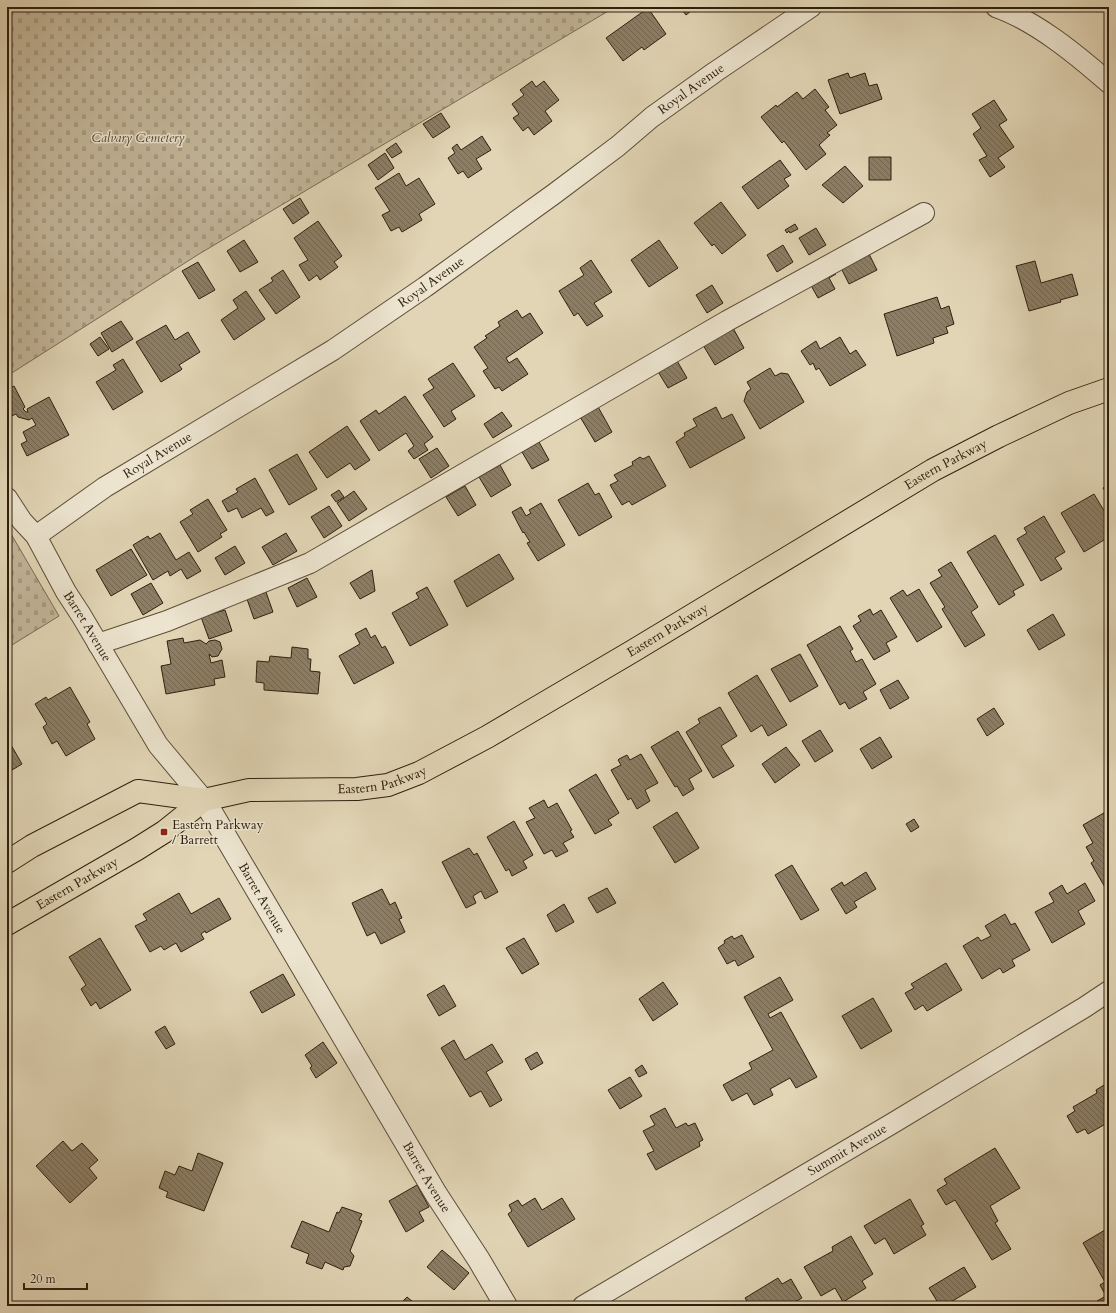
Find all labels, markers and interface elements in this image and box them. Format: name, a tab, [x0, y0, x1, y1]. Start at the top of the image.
street label: Royal Avenue	[654, 59, 728, 119]
park label: Calvary Cemetery	[92, 129, 185, 147]
street label: Royal Avenue	[394, 252, 468, 312]
street label: Royal Avenue	[120, 428, 196, 483]
street label: Eastern Parkway	[901, 435, 990, 494]
street label: Barret Avenue	[59, 588, 116, 665]
street label: Eastern Parkway	[624, 599, 711, 662]
street label: Eastern Parkway	[337, 761, 430, 798]
place label: Eastern Parkway / Barrett	[172, 816, 264, 849]
marker: Eastern Parkway / Barrett	[159, 827, 169, 837]
street label: Eastern Parkway	[33, 853, 121, 914]
street label: Barret Avenue	[234, 859, 290, 937]
street label: Summit Avenue	[804, 1119, 890, 1180]
street label: Barret Avenue	[398, 1139, 455, 1216]
scale bar	[24, 1265, 87, 1291]
text: 20 m	[30, 1271, 57, 1287]

